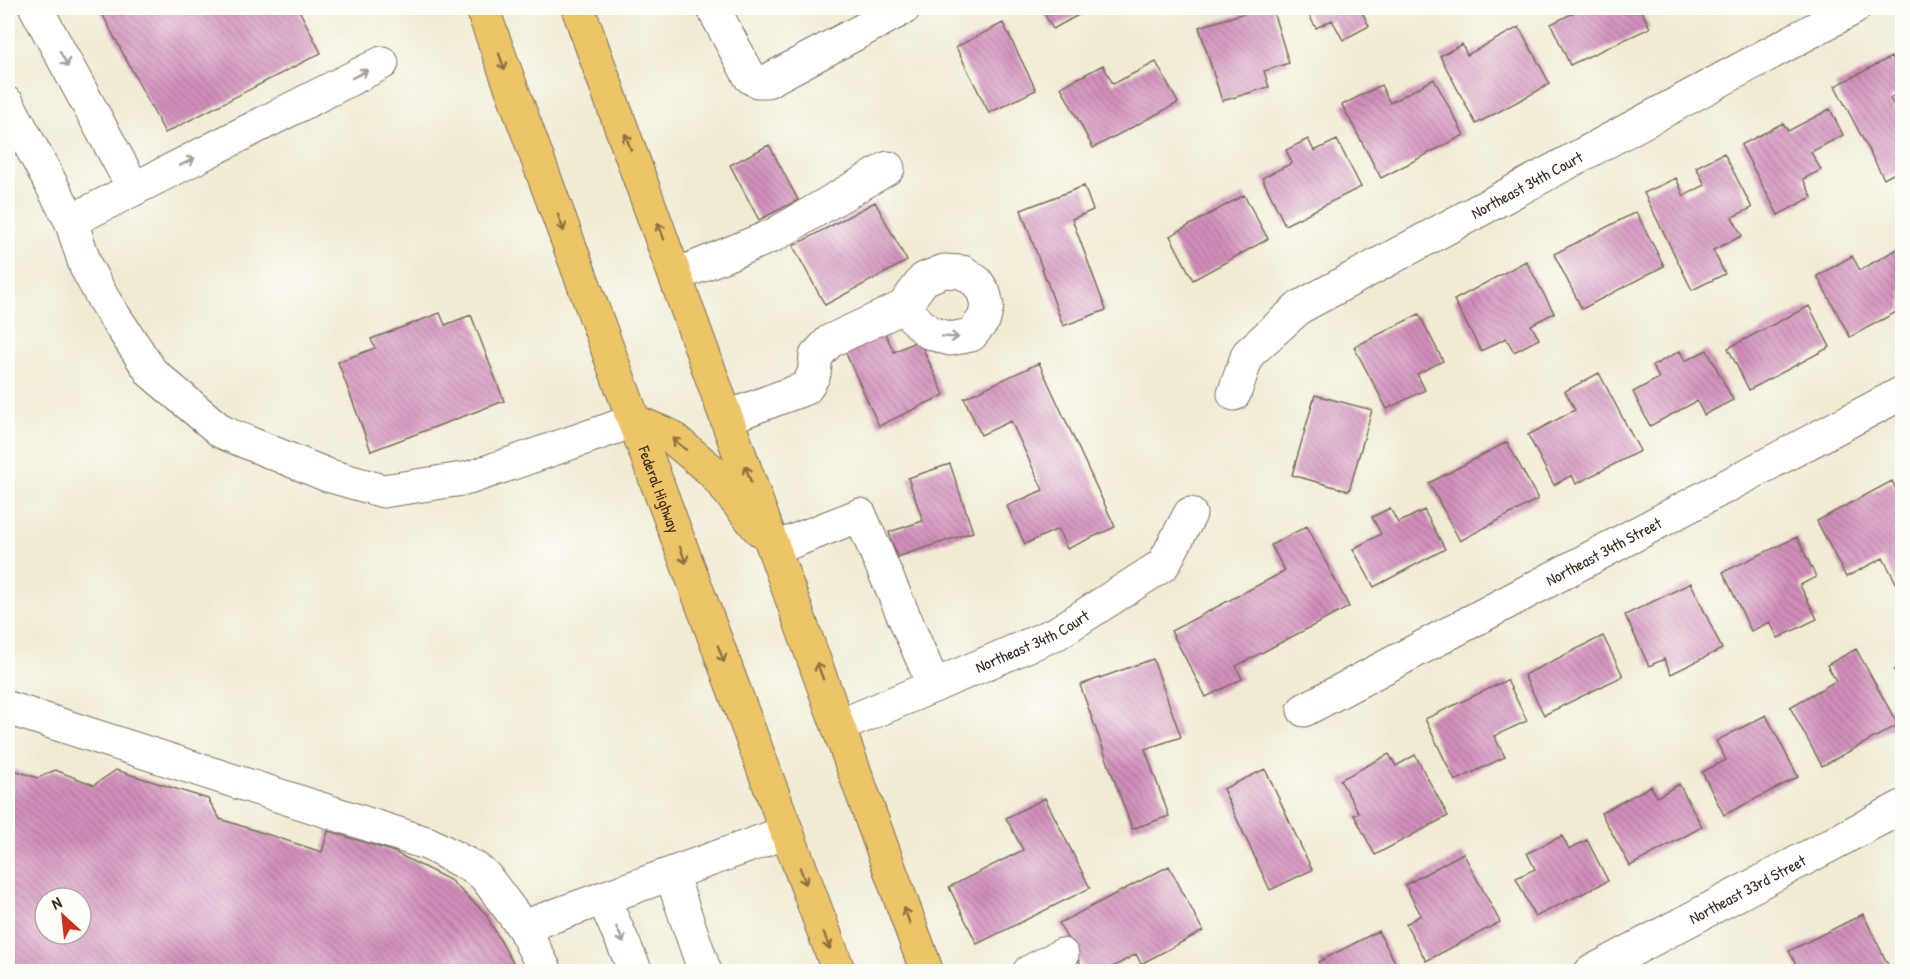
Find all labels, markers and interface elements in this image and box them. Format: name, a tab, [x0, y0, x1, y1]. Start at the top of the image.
one-way arrow	[58, 50, 70, 67]
one-way arrow	[498, 53, 509, 71]
one-way arrow	[351, 67, 369, 79]
one-way arrow	[622, 133, 633, 152]
street label: Northeast 34th Court	[1467, 145, 1587, 224]
one-way arrow	[177, 156, 195, 167]
one-way arrow	[556, 213, 567, 232]
one-way arrow	[654, 222, 665, 241]
one-way arrow	[940, 331, 959, 342]
one-way arrow	[672, 438, 688, 451]
street label: Federal Highway	[633, 442, 686, 536]
one-way arrow	[742, 465, 753, 484]
street label: Northeast 34th Street	[1542, 511, 1666, 591]
one-way arrow	[679, 545, 690, 564]
street label: Northeast 34th Court	[972, 604, 1094, 678]
one-way arrow	[716, 644, 727, 663]
one-way arrow	[814, 662, 825, 681]
street label: Northeast 33rd Street	[1685, 849, 1810, 929]
one-way arrow	[799, 866, 810, 885]
north arrow	[33, 886, 93, 946]
text: N	[47, 891, 65, 914]
one-way arrow	[901, 907, 912, 926]
one-way arrow	[614, 925, 626, 943]
one-way arrow	[822, 931, 833, 949]

